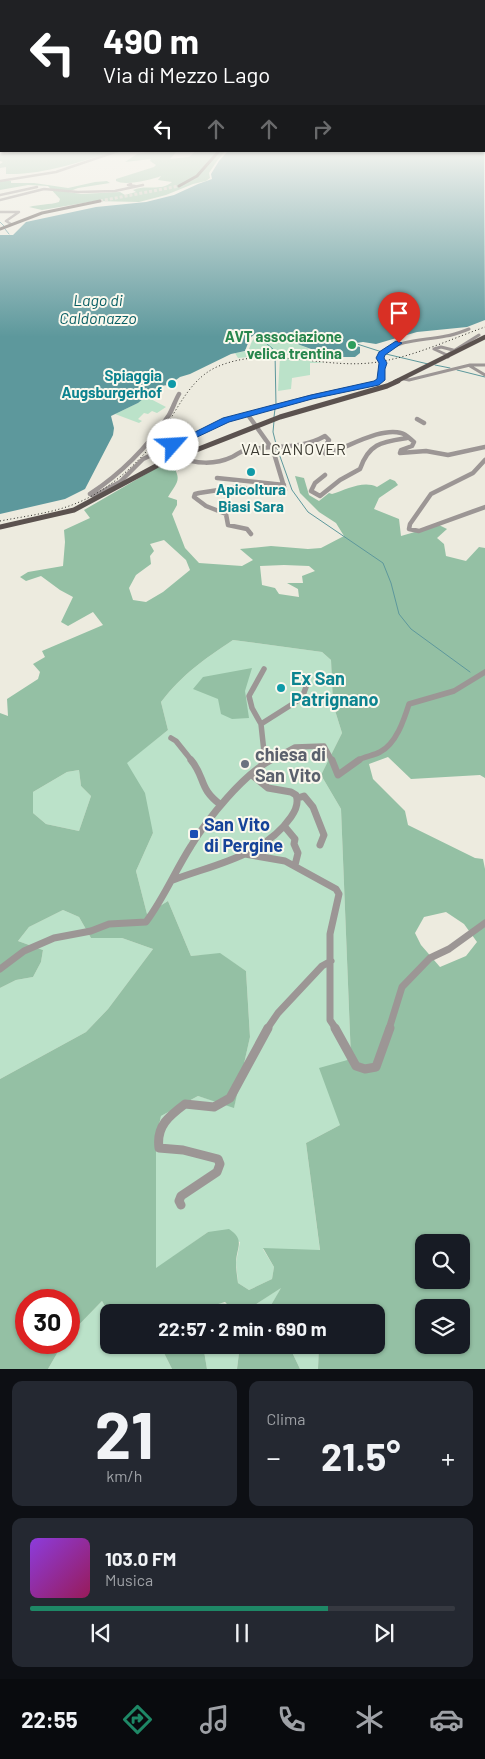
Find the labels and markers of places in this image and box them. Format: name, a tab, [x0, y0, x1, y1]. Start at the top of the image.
pin	[378, 292, 420, 343]
place label: AVT associazione velica trentina	[225, 327, 342, 362]
marker: AVT associazione velica trentina	[346, 339, 358, 351]
place label: Spiaggia Augsburgerhof	[61, 366, 162, 401]
marker: Spiaggia Augsburgerhof	[166, 378, 178, 390]
marker: Apicoltura Biasi Sara	[245, 466, 257, 478]
place label: Apicoltura Biasi Sara	[216, 480, 286, 515]
place label: Ex San Patrignano	[291, 667, 378, 710]
marker: Ex San Patrignano	[275, 682, 287, 694]
place label: chiesa di San Vito	[255, 743, 326, 786]
marker: chiesa di San Vito	[239, 758, 251, 770]
place label: San Vito di Pergine	[204, 813, 283, 856]
marker: San Vito di Pergine	[188, 828, 200, 840]

